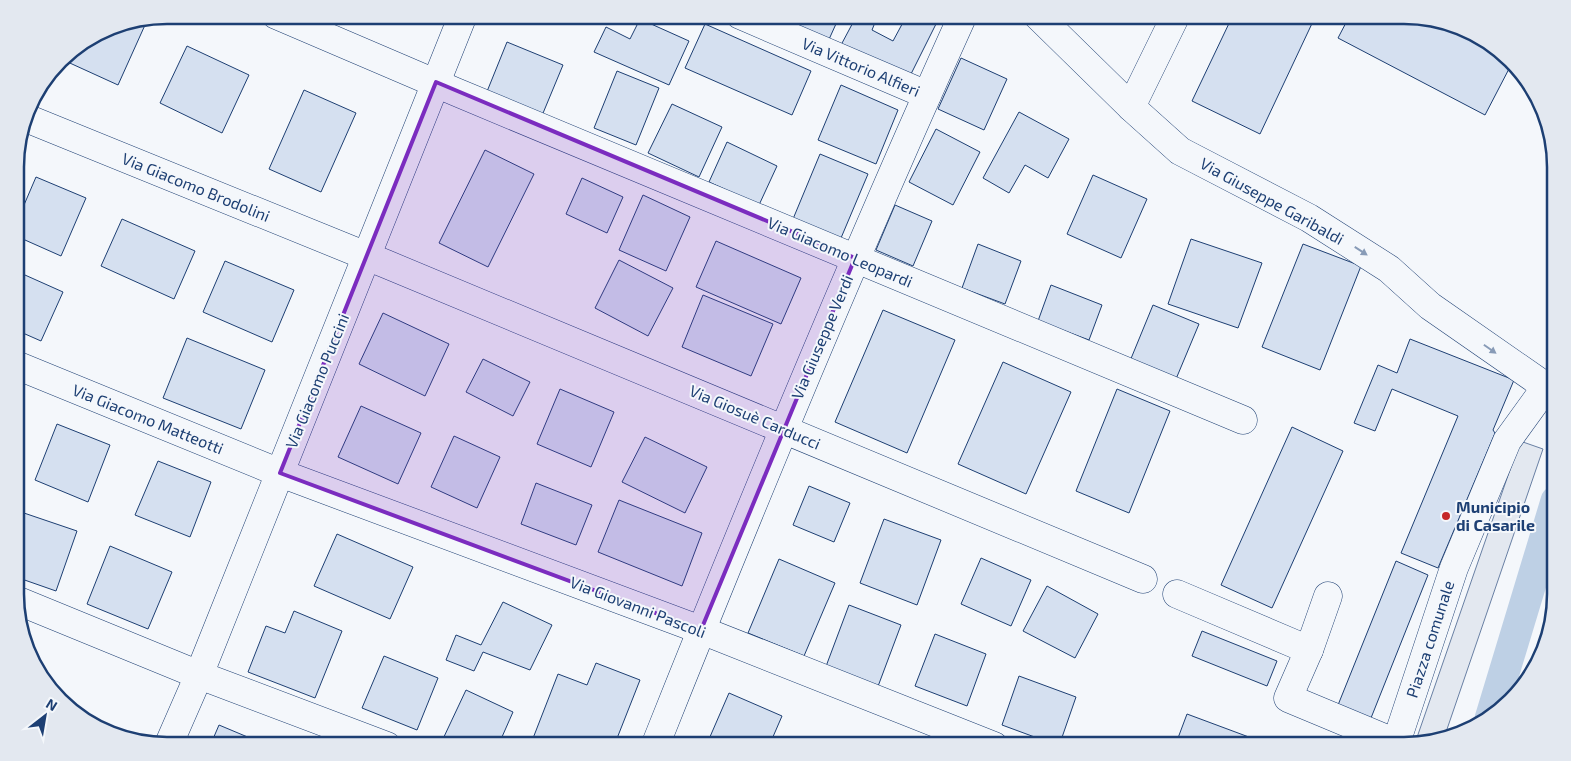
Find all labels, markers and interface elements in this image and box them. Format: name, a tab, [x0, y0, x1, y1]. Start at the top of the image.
street label: Via Vittorio Alfieri	[799, 33, 923, 100]
street label: Via Giacomo Brodolini	[119, 148, 273, 225]
street label: Via Giuseppe Garibaldi	[1197, 153, 1348, 248]
street label: Via Giacomo Leopardi	[765, 212, 916, 291]
one-way arrow	[1354, 246, 1368, 256]
street label: Via Giuseppe Verdi	[787, 272, 856, 402]
street label: Via Giacomo Puccini	[281, 311, 352, 451]
one-way arrow	[1484, 344, 1497, 354]
street label: Via Giacomo Matteotti	[70, 380, 226, 458]
street label: Via Giosuè Carducci	[687, 380, 824, 453]
place label: Municipio di Casarile	[1456, 497, 1535, 534]
marker: Municipio di Casarile	[1440, 510, 1452, 522]
street label: Via Giovanni Pascoli	[567, 572, 709, 641]
street label: Piazza comunale	[1402, 578, 1457, 700]
north arrow	[20, 691, 70, 741]
text: N	[43, 695, 61, 714]

